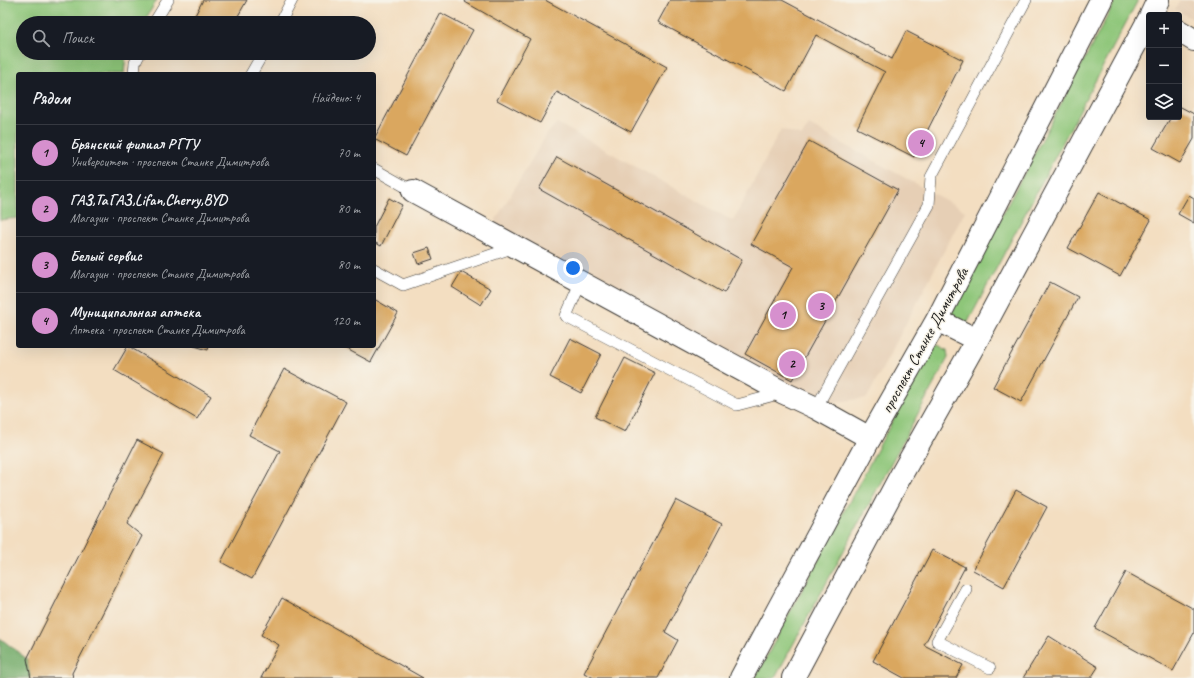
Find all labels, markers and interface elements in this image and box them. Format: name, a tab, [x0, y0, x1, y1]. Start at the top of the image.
map controls	[1146, 12, 1182, 120]
button: +	[1146, 12, 1182, 48]
search box	[16, 16, 376, 60]
icon: search	[30, 27, 52, 49]
text: Поиск	[62, 29, 94, 48]
button: −	[1146, 48, 1182, 84]
button: layers	[1146, 84, 1182, 120]
text: Рядом	[32, 88, 70, 109]
text: Найдено: 4	[312, 90, 360, 106]
pin: 4	[908, 128, 934, 158]
text: Брянский филиал РГТУ	[70, 135, 199, 154]
text: 1	[42, 145, 48, 161]
text: 70 m	[338, 145, 360, 161]
text: Университет · проспект Станке Димитрова	[70, 154, 269, 170]
text: ГАЗ,ТаГАЗ,Lifan,Cherry,BYD	[70, 191, 227, 210]
text: 2	[42, 201, 48, 217]
text: 80 m	[338, 201, 360, 217]
text: Магазин · проспект Станке Димитрова	[70, 210, 249, 226]
text: Белый сервис	[70, 247, 142, 266]
text: 3	[42, 257, 48, 273]
text: 80 m	[338, 257, 360, 273]
your location	[563, 258, 583, 278]
street label: проспект Станке Димитрова	[877, 263, 974, 417]
text: Магазин · проспект Станке Димитрова	[70, 266, 249, 282]
pin: 3	[808, 291, 834, 321]
pin: 1	[770, 300, 796, 330]
text: Муниципальная аптека	[70, 303, 200, 322]
text: 4	[42, 313, 48, 329]
text: 120 m	[332, 313, 360, 329]
text: Аптека · проспект Станке Димитрова	[70, 322, 245, 338]
pin: 2	[779, 349, 805, 379]

